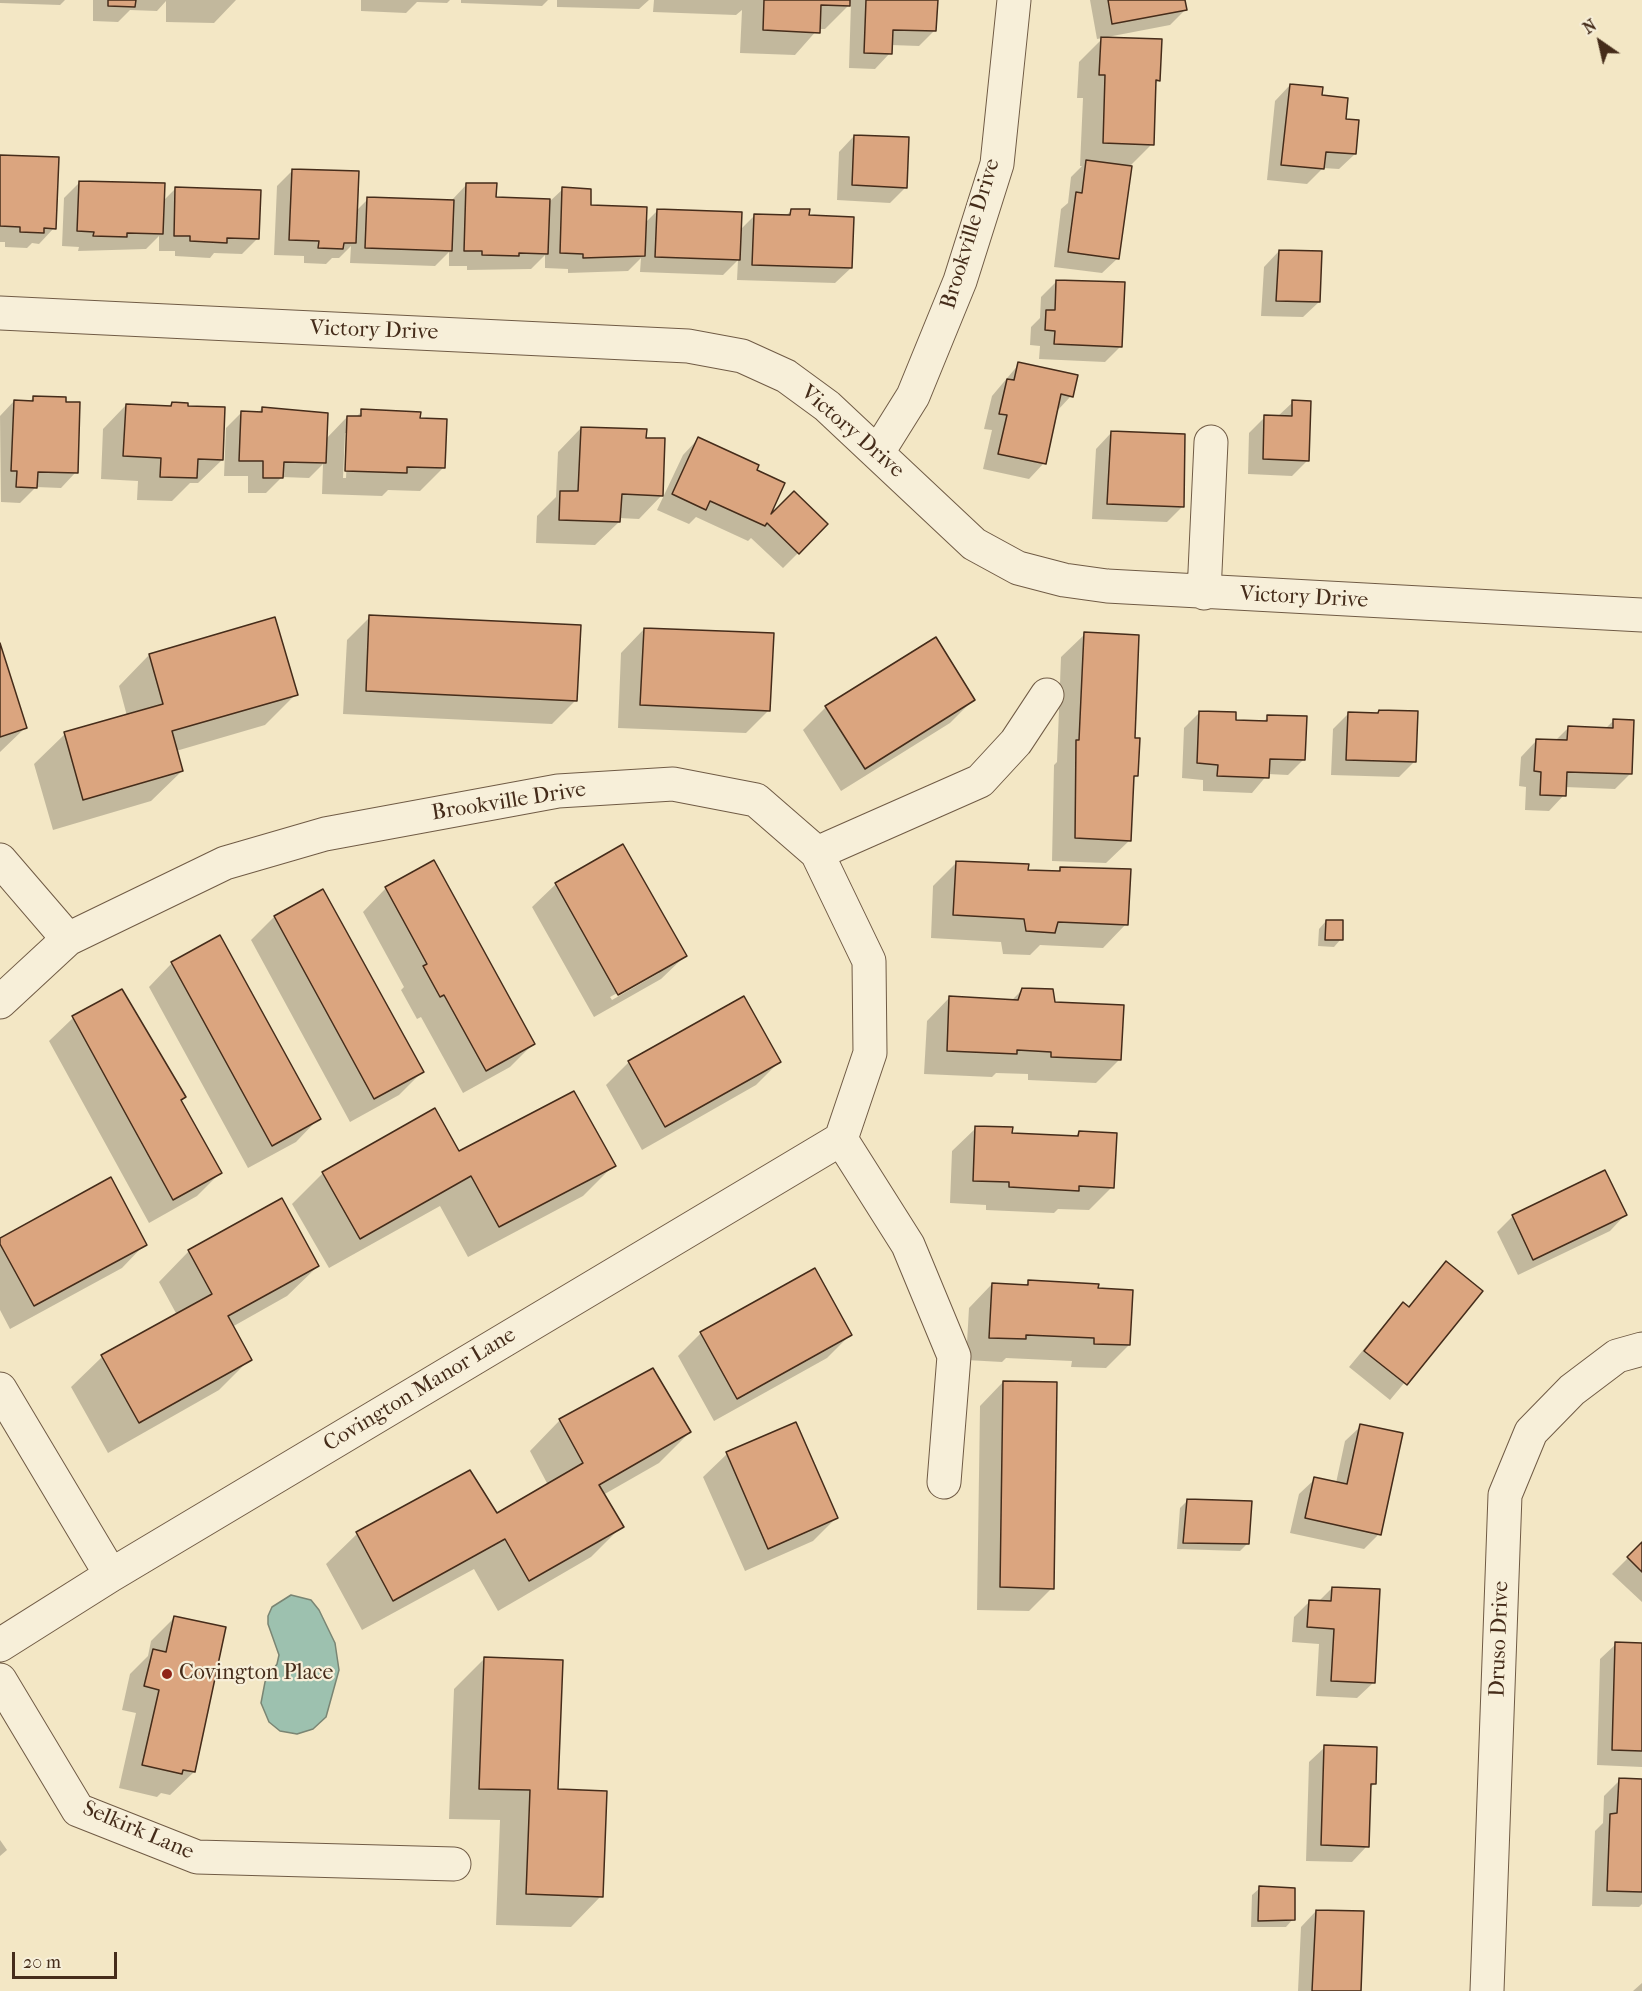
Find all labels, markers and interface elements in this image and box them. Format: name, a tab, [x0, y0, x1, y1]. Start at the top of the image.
north arrow	[1570, 12, 1630, 72]
text: N	[1579, 15, 1600, 38]
street label: Brookville Drive	[936, 156, 1006, 312]
street label: Victory Drive	[309, 316, 439, 346]
street label: Victory Drive	[795, 380, 909, 484]
street label: Victory Drive	[1239, 581, 1369, 615]
street label: Brookville Drive	[430, 777, 588, 827]
street label: Covington Manor Lane	[319, 1322, 521, 1458]
street label: Druso Drive	[1485, 1580, 1515, 1698]
place label: Covington Place	[179, 1661, 333, 1687]
marker: Covington Place	[160, 1667, 174, 1681]
street label: Selkirk Lane	[78, 1796, 198, 1866]
scale bar	[15, 1940, 120, 1978]
text: 20 m	[23, 1952, 61, 1973]

